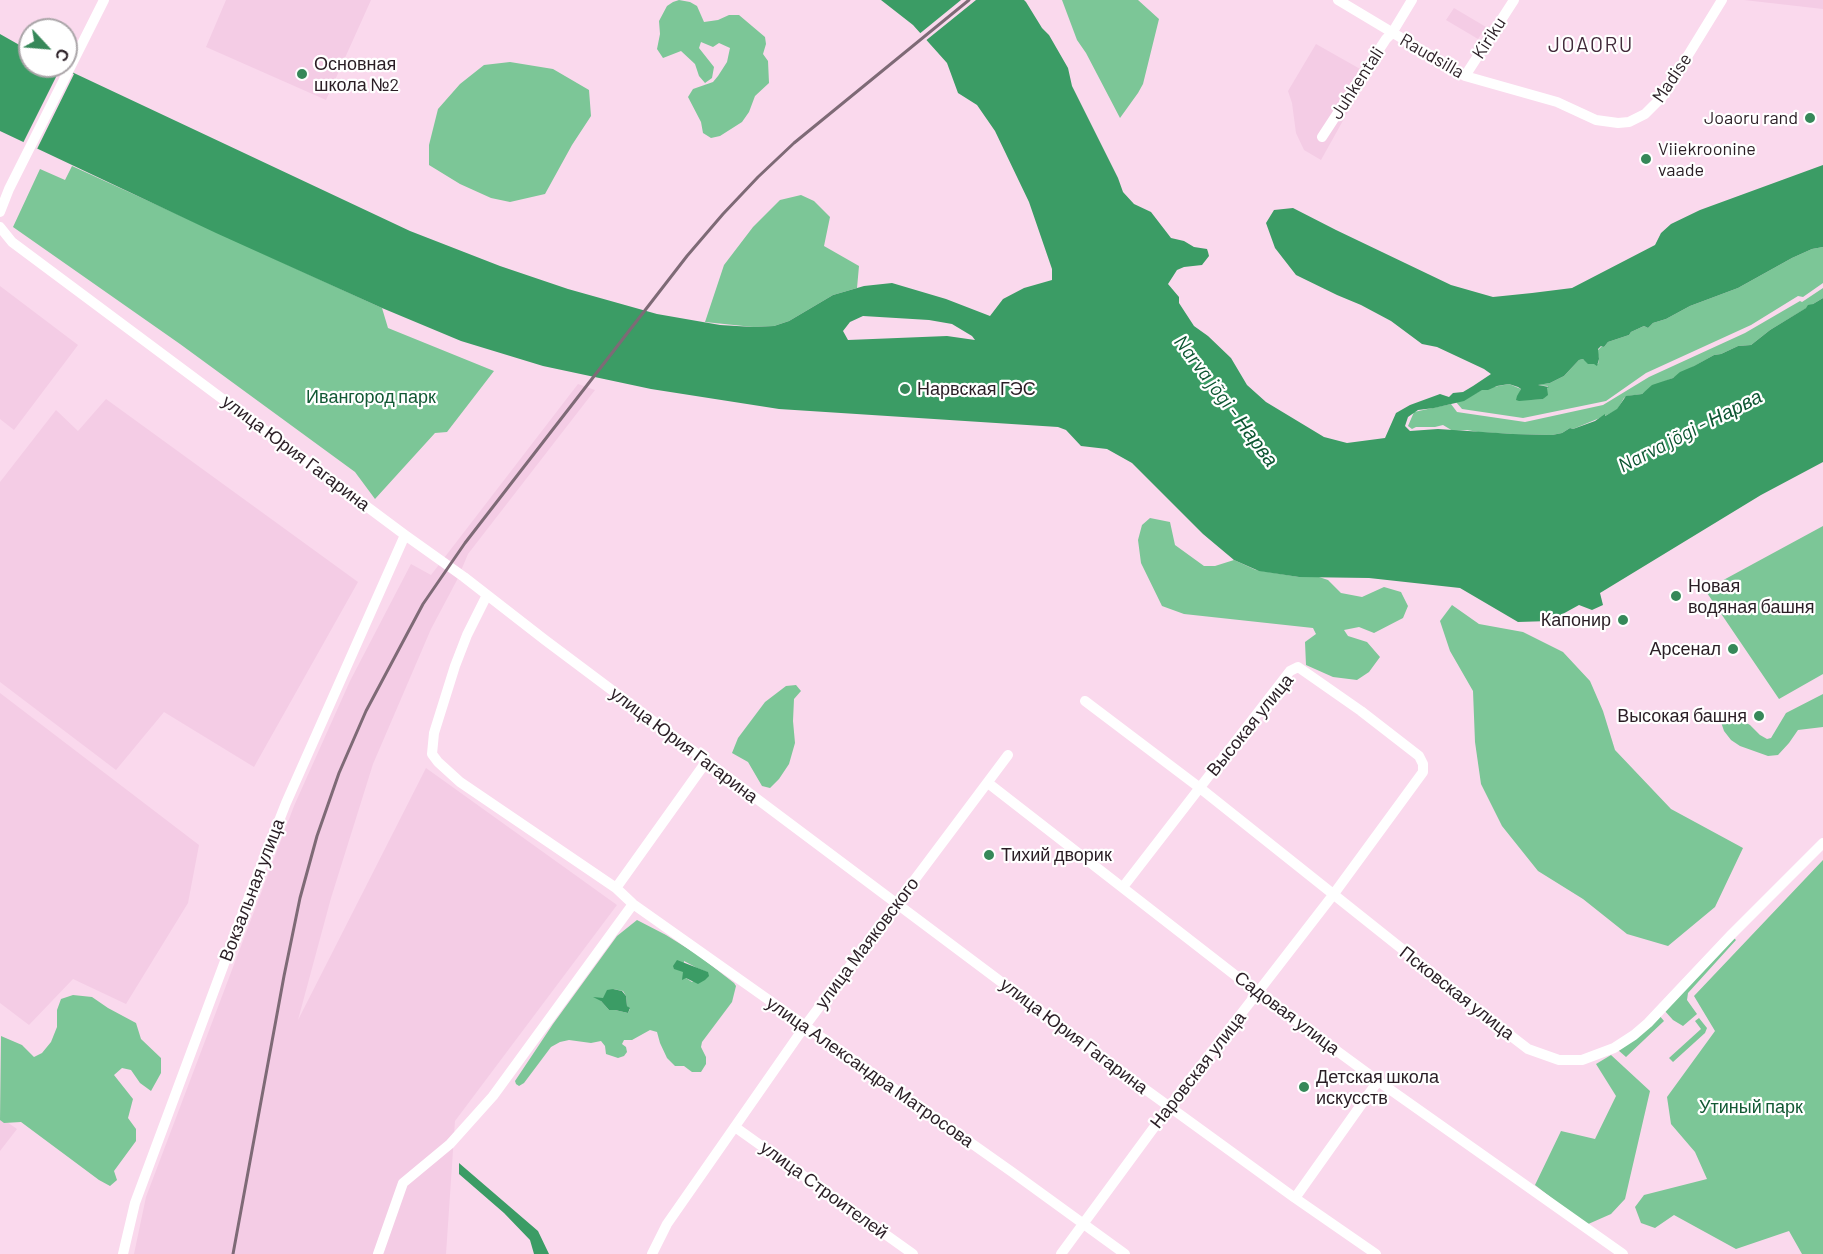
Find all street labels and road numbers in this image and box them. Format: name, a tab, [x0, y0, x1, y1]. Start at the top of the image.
street label: Kiriku	[1468, 13, 1510, 63]
street label: Raudsilla	[1396, 29, 1468, 83]
street label: Juhkentali	[1326, 43, 1388, 123]
street label: Madise	[1648, 49, 1696, 107]
street label: улица Юрия Гагарина	[218, 390, 374, 516]
street label: Высокая улица	[1202, 670, 1298, 780]
street label: улица Юрия Гагарина	[606, 682, 762, 808]
street label: Вокзальная улица	[215, 816, 289, 964]
street label: улица Маяковского	[811, 873, 923, 1013]
street label: Псковская улица	[1395, 942, 1519, 1044]
street label: Садовая улица	[1230, 966, 1344, 1060]
street label: улица Юрия Гагарина	[996, 973, 1152, 1099]
street label: улица Александра Матросова	[762, 992, 978, 1152]
street label: Наровская улица	[1146, 1007, 1250, 1133]
street label: улица Строителей	[756, 1136, 892, 1244]

